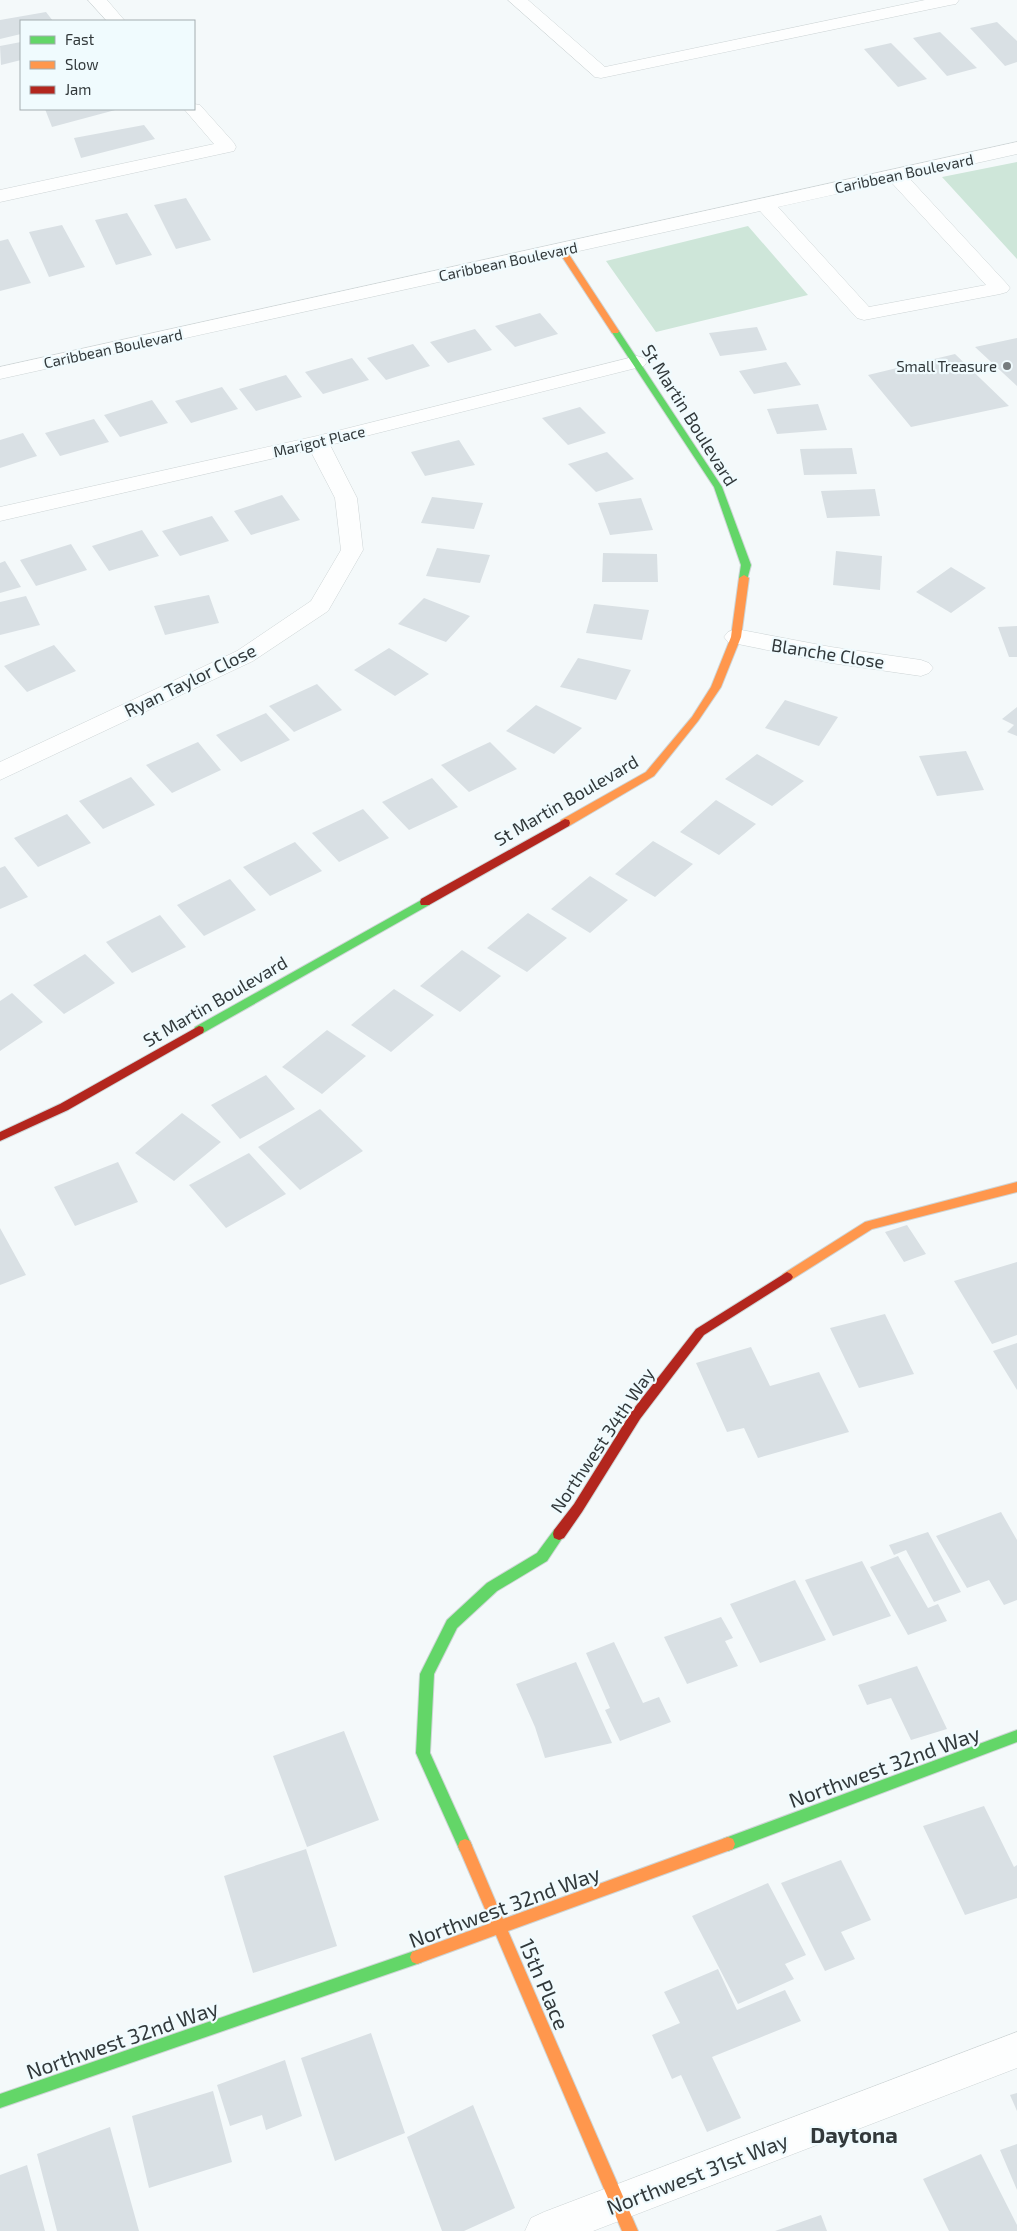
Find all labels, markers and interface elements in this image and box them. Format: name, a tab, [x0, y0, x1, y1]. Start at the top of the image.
legend	[20, 20, 195, 110]
text: Fast	[65, 30, 95, 48]
text: Slow	[65, 55, 99, 73]
text: Jam	[65, 80, 91, 98]
street label: Caribbean Boulevard	[833, 149, 975, 197]
street label: Caribbean Boulevard	[437, 237, 579, 285]
street label: Caribbean Boulevard	[42, 324, 184, 372]
street label: St Martin Boulevard	[638, 340, 742, 490]
place label: Small Treasure	[896, 357, 997, 375]
marker: Small Treasure	[1001, 360, 1013, 372]
street label: Marigot Place	[271, 422, 367, 460]
street label: Blanche Close	[770, 633, 886, 673]
street label: Ryan Taylor Close	[121, 639, 259, 721]
street label: St Martin Boulevard	[490, 750, 642, 850]
street label: St Martin Boulevard	[139, 951, 291, 1051]
street label: Northwest 34th Way	[545, 1363, 659, 1517]
street label: Northwest 32nd Way	[785, 1720, 983, 1812]
street label: Northwest 32nd Way	[405, 1860, 603, 1952]
street label: 15th Place	[515, 1935, 575, 2033]
street label: Northwest 32nd Way	[23, 1994, 221, 2084]
district label: Daytona	[810, 2121, 898, 2148]
street label: Northwest 31st Way	[603, 2127, 791, 2219]

